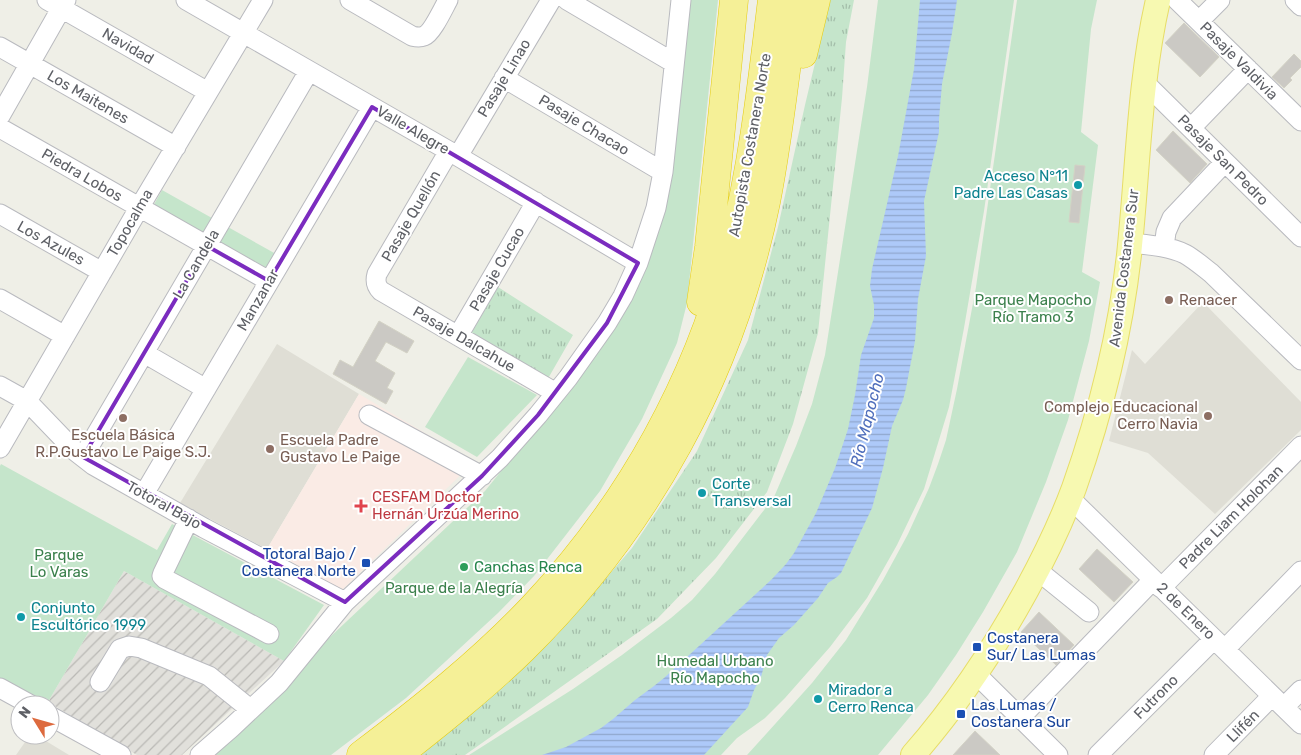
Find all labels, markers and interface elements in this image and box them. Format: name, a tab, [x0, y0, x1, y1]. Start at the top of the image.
street label: Pasaje Valdivia	[1196, 18, 1282, 104]
street label: Navidad	[99, 24, 157, 68]
street label: Pasaje Linao	[474, 36, 534, 120]
street label: Autopista Costanera Norte	[725, 52, 775, 238]
street label: Los Maitenes	[44, 66, 132, 128]
street label: Pasaje Chacao	[536, 91, 632, 159]
street label: Valle Alegre	[373, 102, 453, 158]
street label: Pasaje San Pedro	[1174, 111, 1272, 209]
street label: Piedra Lobos	[38, 145, 126, 206]
street label: Pasaje Quellón	[378, 167, 444, 265]
place label: Acceso N°11 Padre Las Casas	[954, 167, 1068, 202]
marker: Acceso N°11 Padre Las Casas	[1072, 179, 1084, 191]
street label: Topocalma	[103, 186, 157, 260]
street label: Avenida Costanera Sur	[1105, 188, 1143, 348]
street label: Los Azules	[14, 217, 88, 269]
street label: Pasaje Cucao	[466, 224, 528, 314]
street label: La Candela	[169, 226, 223, 302]
street label: Manzanar	[233, 266, 283, 334]
park label: Parque Mapocho Río Tramo 3	[974, 291, 1092, 326]
place label: Renacer	[1179, 291, 1237, 309]
marker: Renacer	[1163, 294, 1175, 306]
street label: Pasaje Dalcahue	[410, 302, 518, 376]
water label: Río Mapocho	[846, 371, 888, 469]
place label: Complejo Educacional Cerro Navia	[1044, 398, 1198, 433]
marker: Complejo Educacional Cerro Navia	[1202, 410, 1214, 422]
marker: Escuela Básica R.P.Gustavo Le Paige S.J.	[117, 412, 129, 424]
place label: Escuela Básica R.P.Gustavo Le Paige S.J.	[35, 426, 211, 461]
place label: Escuela Padre Gustavo Le Paige	[280, 431, 400, 466]
marker: Escuela Padre Gustavo Le Paige	[264, 443, 276, 455]
street label: Padre Liam Holohan	[1175, 461, 1287, 573]
place label: Corte Transversal	[712, 475, 792, 510]
street label: Totoral Bajo	[124, 477, 204, 533]
marker: Corte Transversal	[696, 487, 708, 499]
place label: CESFAM Doctor Hernán Urzúa Merino	[372, 488, 519, 523]
marker: CESFAM Doctor Hernán Urzúa Merino	[354, 499, 368, 513]
place label: Totoral Bajo / Costanera Norte	[242, 545, 356, 580]
park label: Parque Lo Varas	[30, 546, 89, 581]
marker: Totoral Bajo / Costanera Norte	[360, 557, 372, 569]
place label: Canchas Renca	[474, 558, 582, 576]
marker: Canchas Renca	[458, 561, 470, 573]
park label: Parque de la Alegría	[385, 579, 523, 597]
street label: 2 de Enero	[1153, 579, 1219, 643]
place label: Conjunto Escultórico 1999	[31, 599, 146, 634]
marker: Conjunto Escultórico 1999	[15, 611, 27, 623]
place label: Costanera Sur/ Las Lumas	[987, 629, 1096, 664]
marker: Costanera Sur/ Las Lumas	[971, 641, 983, 653]
park label: Humedal Urbano Río Mapocho	[656, 652, 774, 687]
street label: Futrono	[1130, 671, 1182, 723]
place label: Mirador a Cerro Renca	[828, 681, 914, 716]
marker: Mirador a Cerro Renca	[812, 693, 824, 705]
north arrow	[10, 695, 60, 745]
place label: Las Lumas / Costanera Sur	[971, 696, 1071, 731]
text: N	[15, 703, 35, 722]
street label: Llifén	[1223, 706, 1263, 746]
marker: Las Lumas / Costanera Sur	[955, 708, 967, 720]

